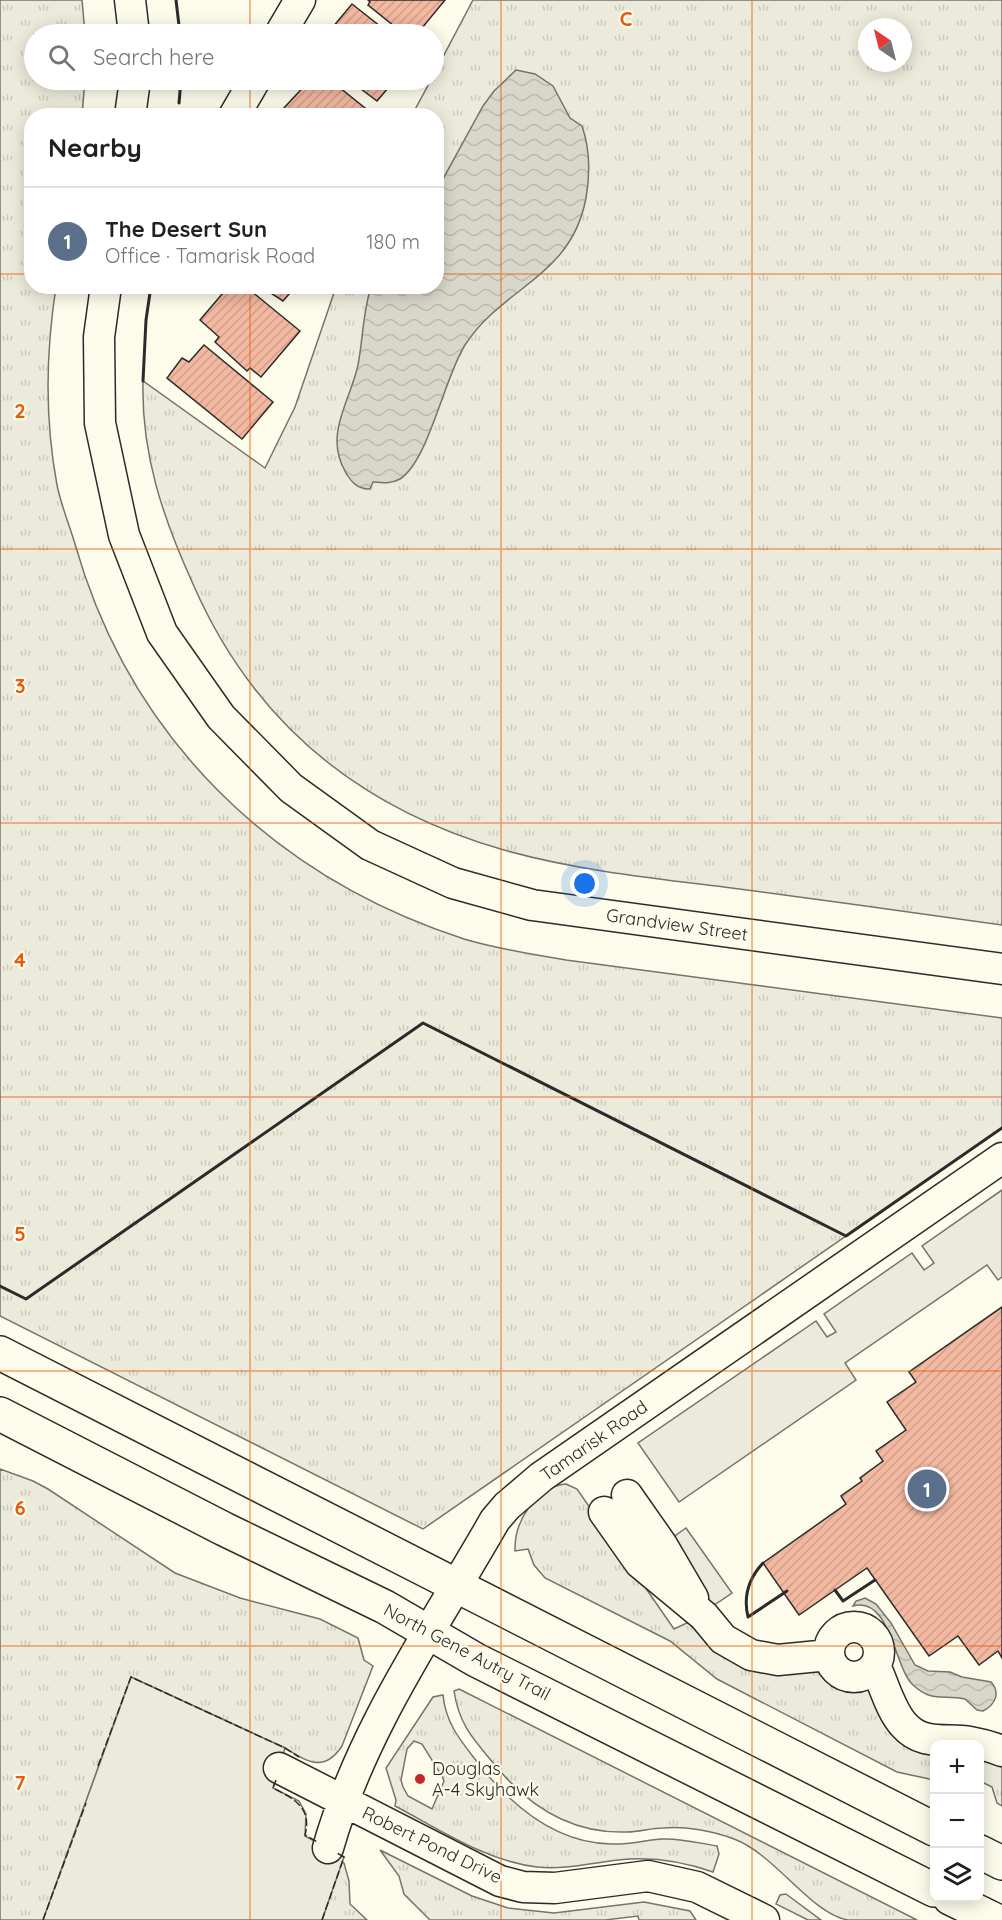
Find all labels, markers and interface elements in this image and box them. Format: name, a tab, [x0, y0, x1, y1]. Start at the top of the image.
text: C	[620, 6, 633, 31]
north arrow	[858, 18, 912, 72]
search box	[24, 24, 444, 90]
icon: search	[45, 41, 78, 74]
text: Search here	[93, 43, 214, 71]
text: Nearby	[48, 131, 142, 164]
text: The Desert Sun	[105, 215, 267, 243]
text: 1	[64, 229, 71, 254]
text: 180 m	[366, 229, 420, 254]
text: Office · Tamarisk Road	[105, 243, 315, 268]
text: 2	[14, 398, 26, 423]
text: 3	[15, 673, 25, 698]
your location	[570, 869, 599, 898]
street label: Grandview Street	[605, 903, 749, 946]
text: 4	[14, 947, 26, 972]
text: 5	[14, 1221, 26, 1246]
street label: Tamarisk Road	[536, 1395, 652, 1486]
pin: 1	[908, 1466, 946, 1512]
text: 6	[14, 1495, 26, 1520]
street label: North Gene Autry Trail	[380, 1598, 555, 1705]
map controls	[930, 1740, 984, 1902]
button: +	[930, 1740, 984, 1794]
place label: Douglas A-4 Skyhawk	[432, 1757, 539, 1801]
text: 7	[15, 1770, 26, 1795]
marker: Douglas A-4 Skyhawk	[413, 1772, 427, 1786]
button: −	[930, 1794, 984, 1848]
street label: Robert Pond Drive	[358, 1801, 506, 1888]
button: layers	[930, 1848, 984, 1902]

